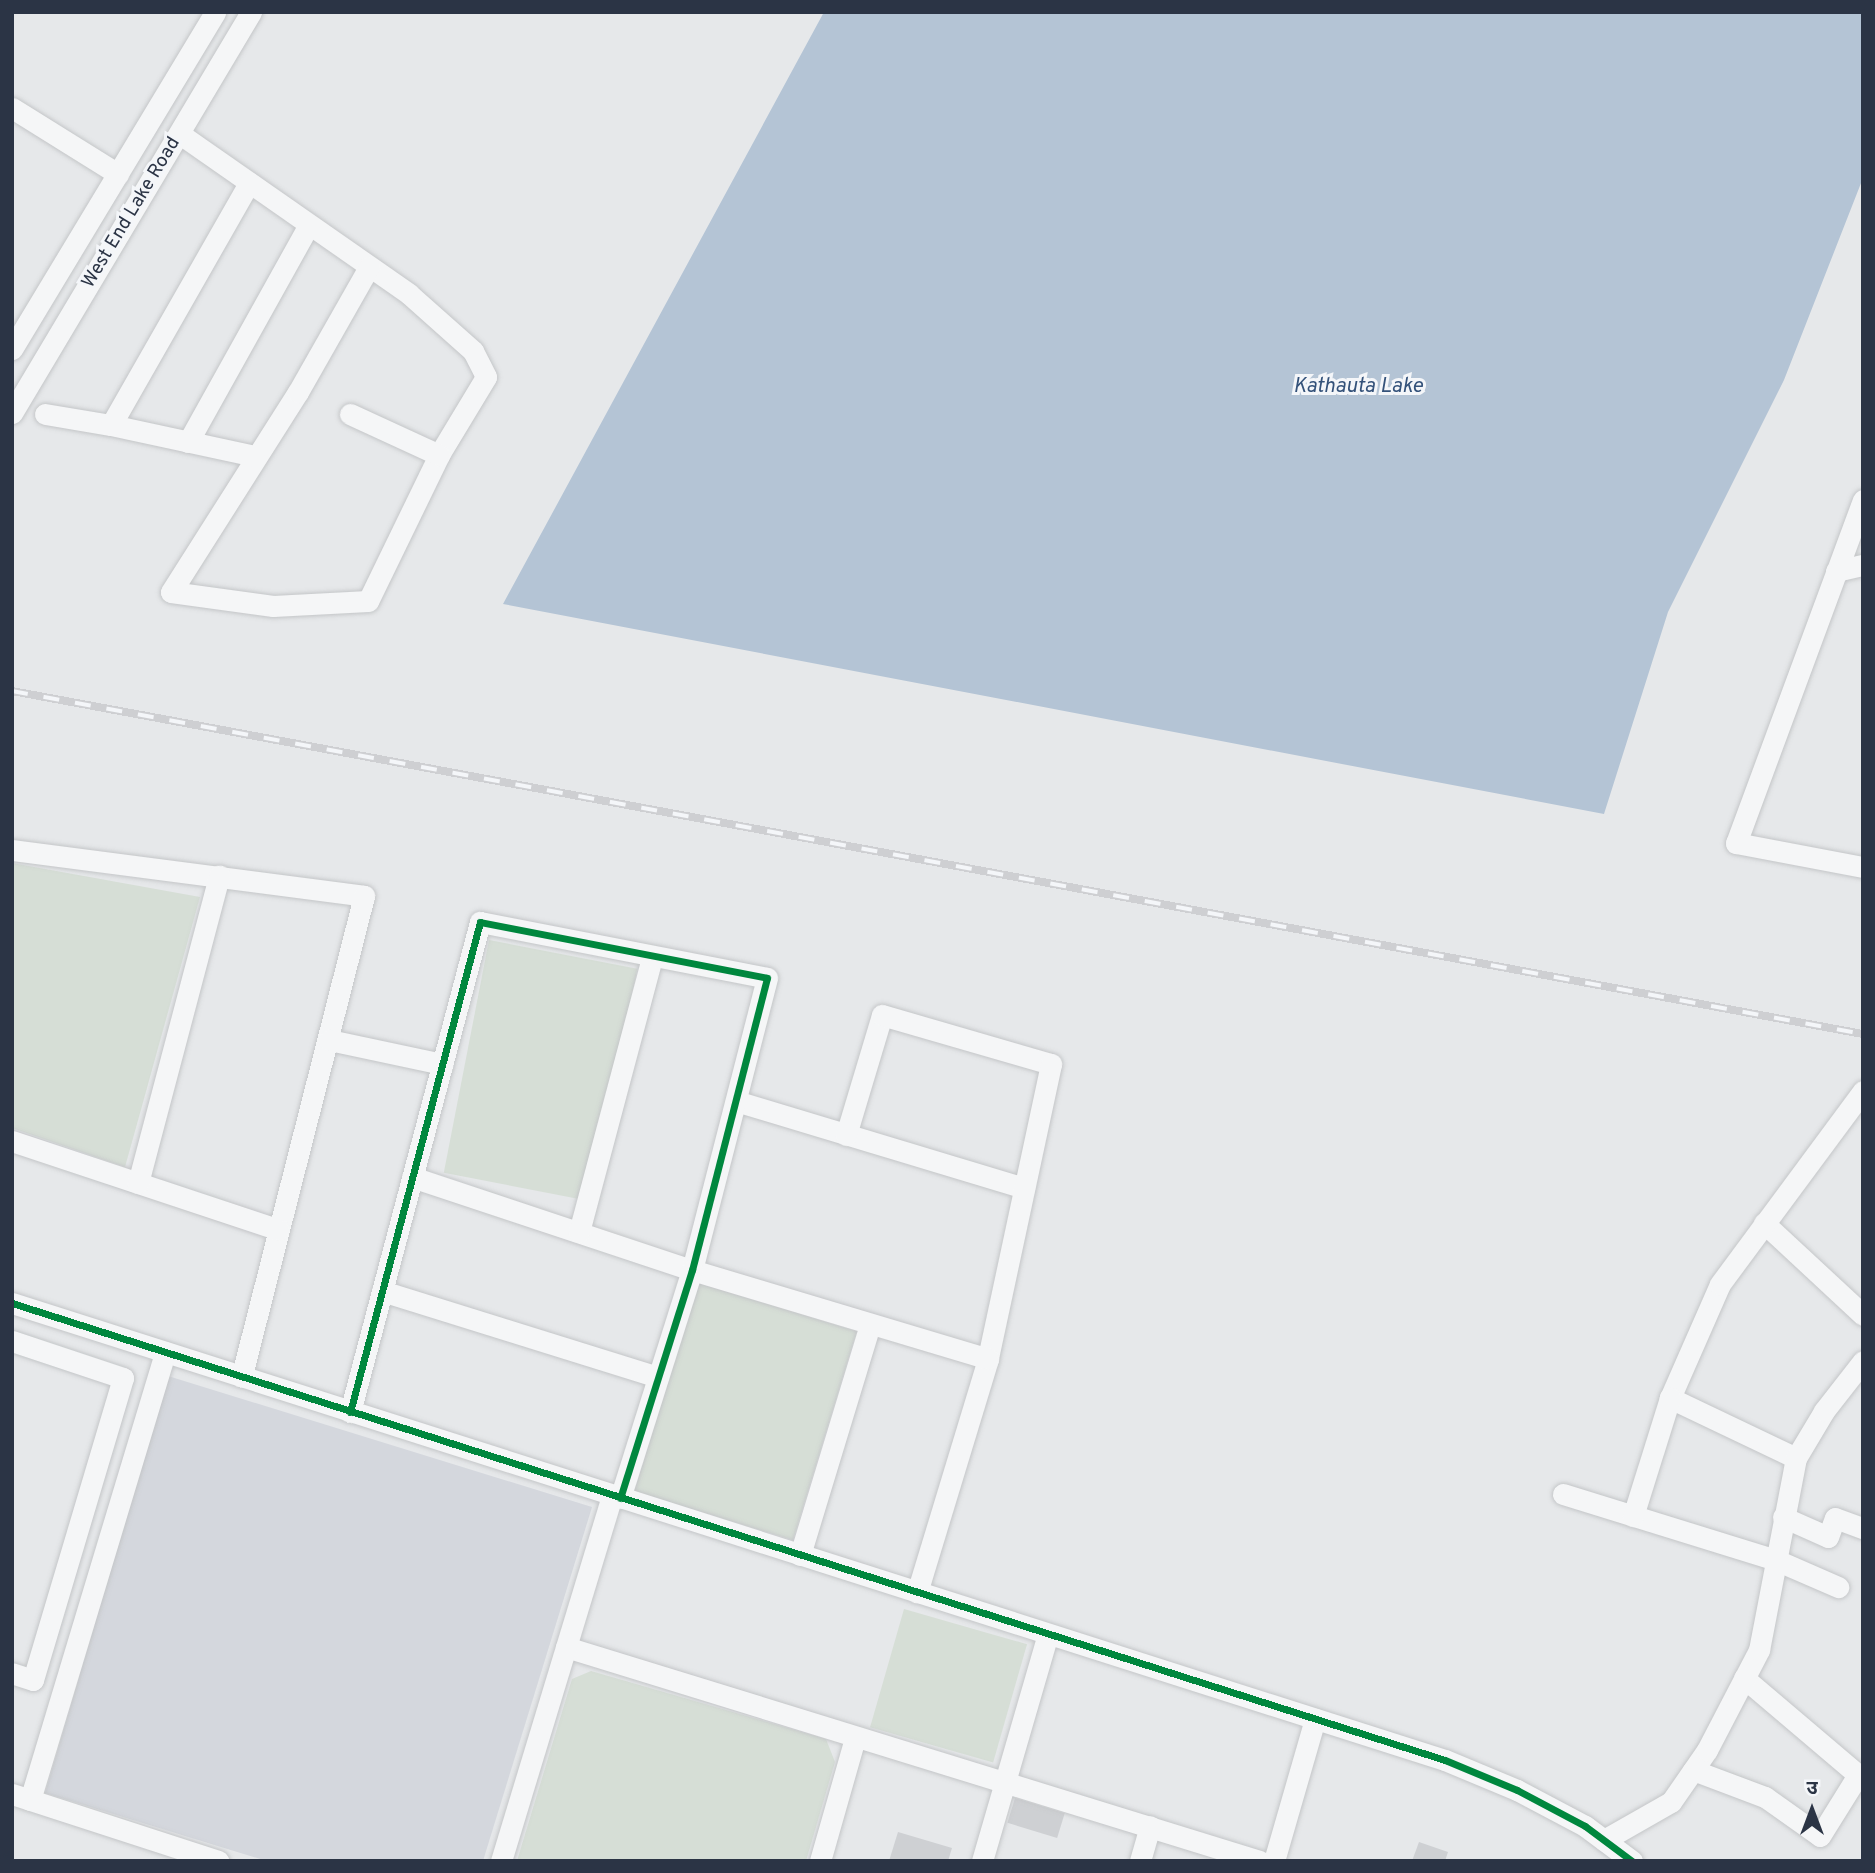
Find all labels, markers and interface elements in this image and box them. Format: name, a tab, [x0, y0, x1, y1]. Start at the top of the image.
street label: West End Lake Road	[78, 133, 186, 293]
water label: Kathauta Lake	[1293, 374, 1423, 400]
north arrow	[1777, 1775, 1847, 1845]
text: उ	[1806, 1777, 1818, 1801]

